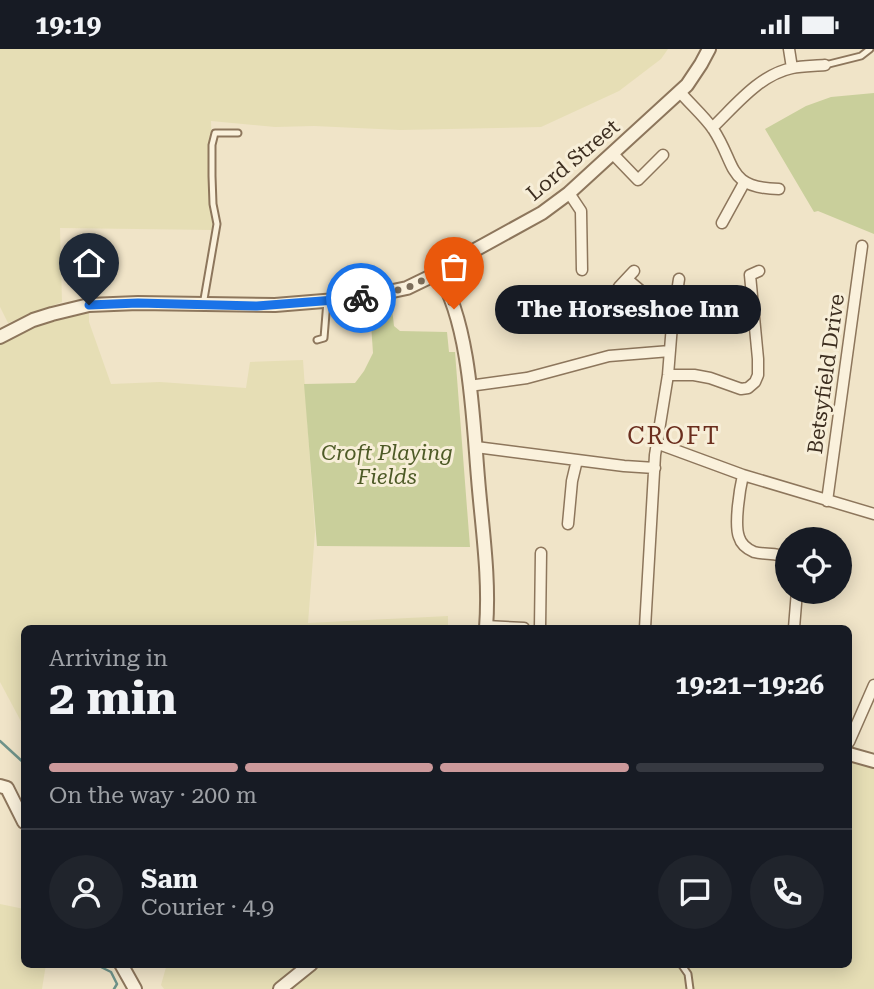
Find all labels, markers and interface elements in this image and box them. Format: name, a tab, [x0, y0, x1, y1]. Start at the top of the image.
text: 19:19	[35, 10, 101, 40]
street label: Lord Street	[522, 114, 624, 206]
pin	[59, 233, 119, 305]
pin	[424, 237, 484, 309]
icon: home	[70, 244, 108, 282]
icon: bag	[435, 248, 473, 286]
courier	[326, 263, 396, 333]
icon: bike	[342, 279, 380, 317]
callout: The Horseshoe Inn	[496, 285, 762, 333]
street label: Betsyfield Drive	[803, 292, 849, 456]
text: The Horseshoe Inn	[517, 296, 739, 323]
district label: CROFT	[627, 422, 721, 450]
park label: Croft Playing Fields	[321, 441, 453, 489]
map controls	[775, 527, 852, 604]
button: locate	[775, 527, 852, 604]
text: Arriving in	[49, 645, 168, 672]
text: 19:21–19:26	[675, 670, 824, 700]
text: 2 min	[49, 671, 177, 725]
text: On the way · 200 m	[49, 782, 257, 809]
button: person	[49, 855, 123, 929]
button: chat	[658, 855, 732, 929]
button: phone	[750, 855, 824, 929]
text: Sam	[141, 864, 198, 894]
text: Courier · 4.9	[141, 894, 274, 921]

